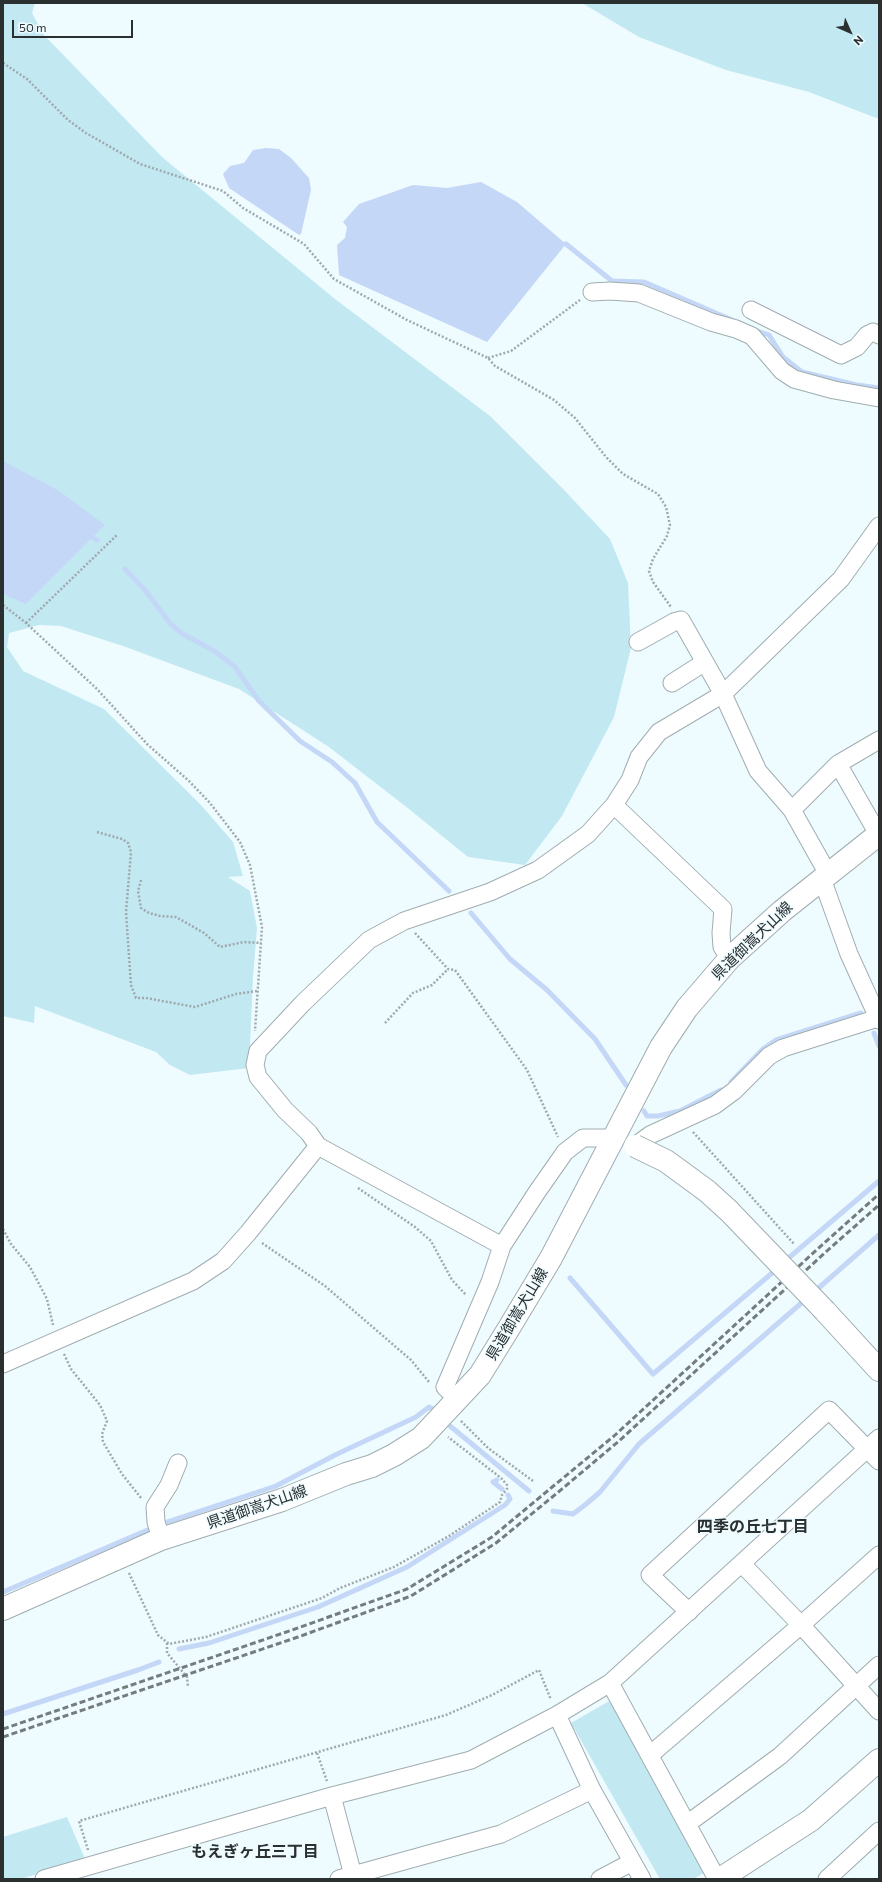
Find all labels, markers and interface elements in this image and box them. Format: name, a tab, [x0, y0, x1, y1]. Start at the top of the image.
scale bar	[14, 12, 135, 38]
north arrow	[830, 12, 870, 52]
text: 50 m	[19, 20, 47, 34]
text: N	[851, 33, 866, 48]
street label: 県道御嵩犬山線	[708, 898, 796, 984]
street label: 県道御嵩犬山線	[482, 1264, 552, 1364]
street label: 県道御嵩犬山線	[204, 1481, 310, 1533]
district label: 四季の丘七丁目	[697, 1517, 809, 1537]
district label: もえぎヶ丘三丁目	[191, 1842, 319, 1862]

